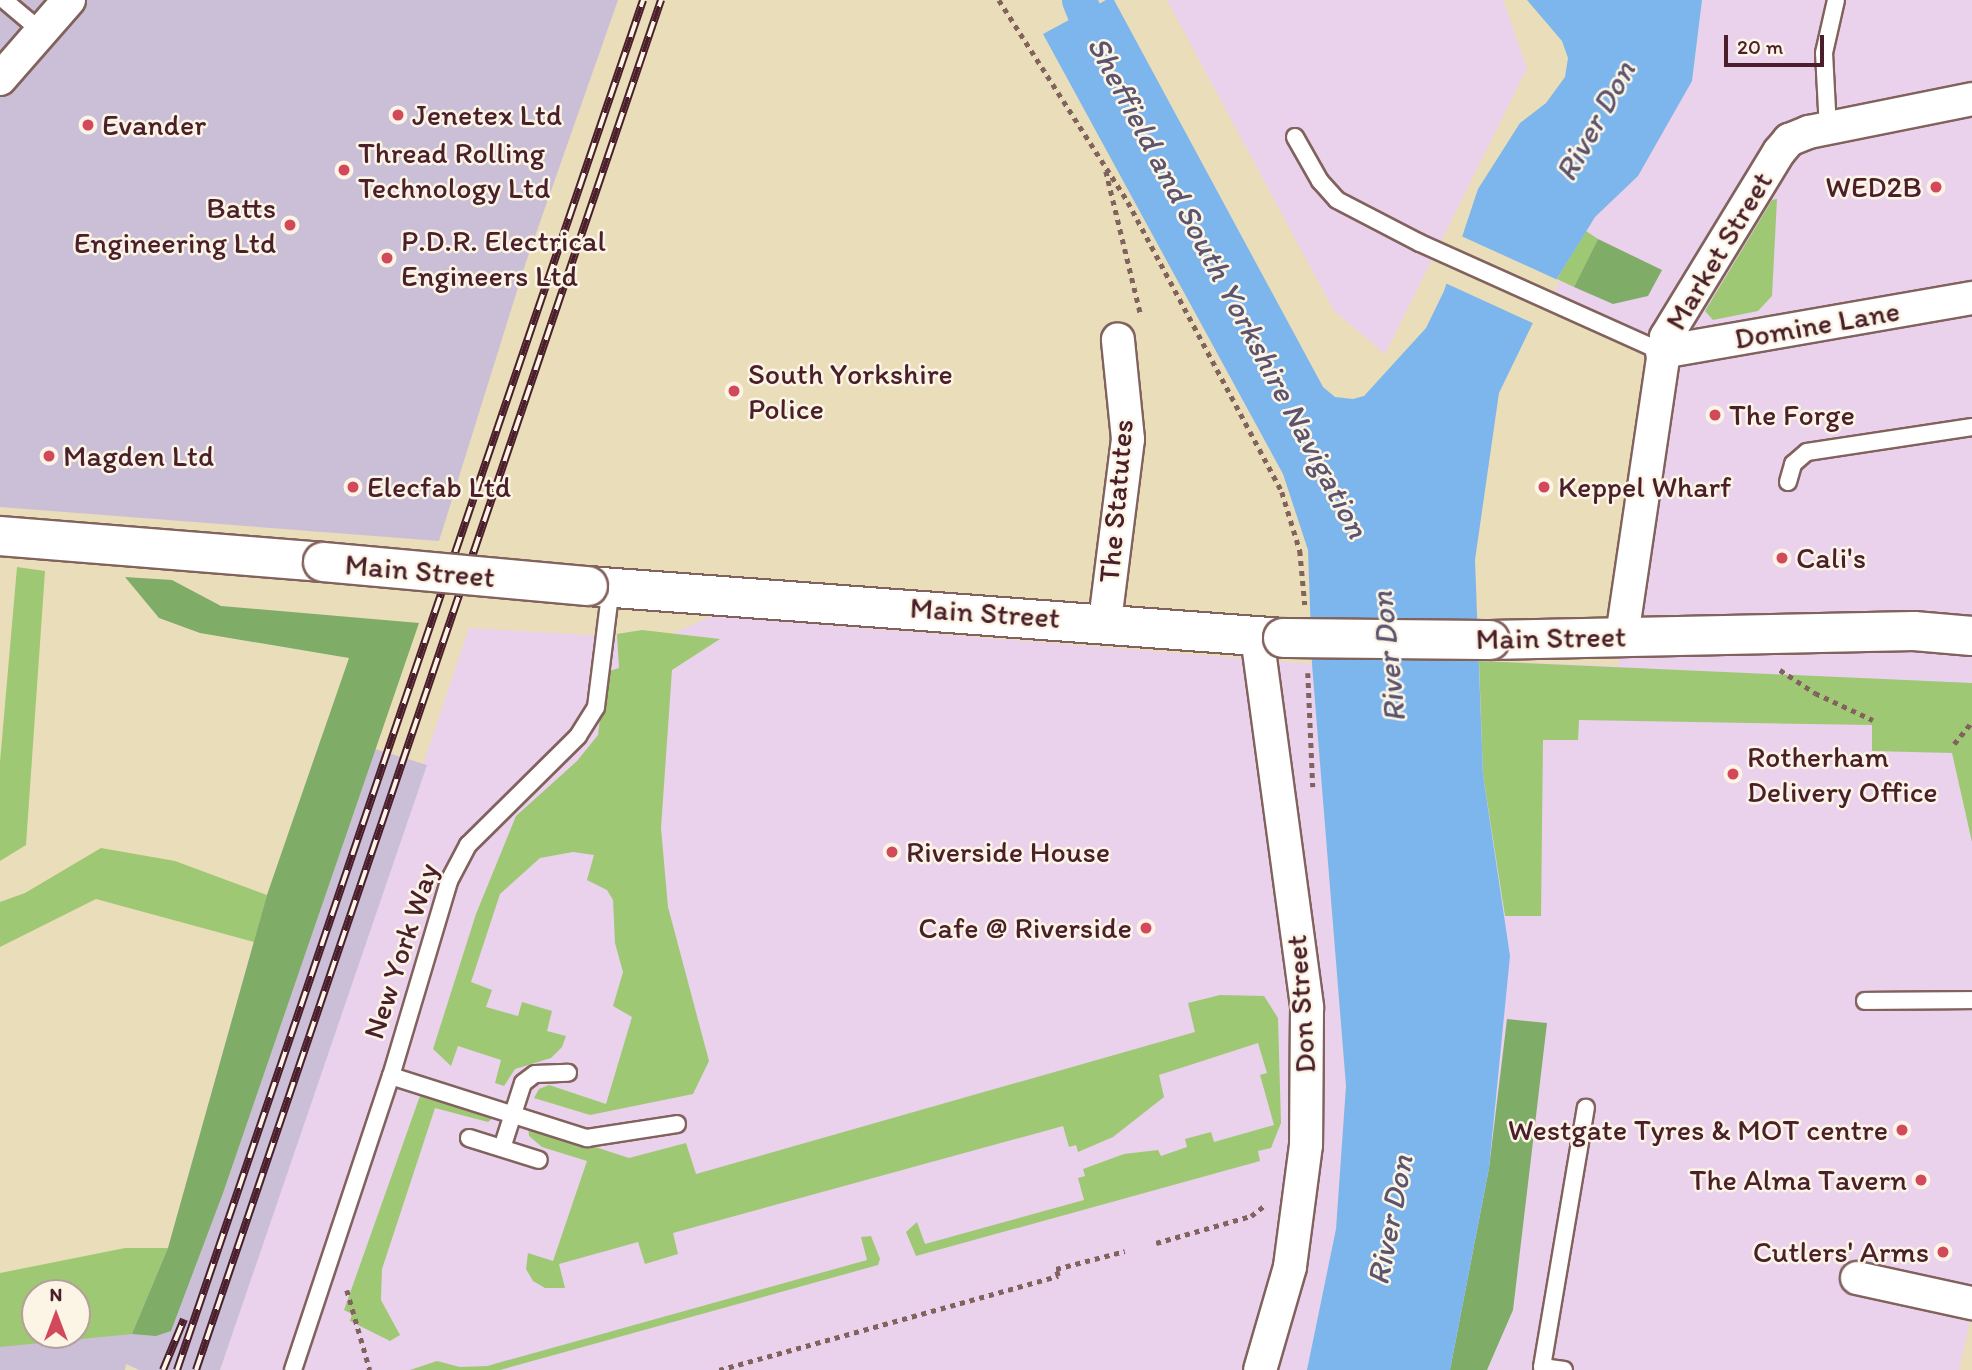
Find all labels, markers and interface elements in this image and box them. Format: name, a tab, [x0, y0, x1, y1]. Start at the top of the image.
scale bar	[1727, 21, 1827, 65]
water label: Sheffield and South Yorkshire Navigation	[1079, 30, 1377, 544]
text: 20 m	[1737, 34, 1783, 59]
water label: River Don	[1546, 54, 1644, 188]
place label: Jenetex Ltd	[412, 97, 562, 133]
place label: Evander	[102, 107, 206, 143]
marker: Jenetex Ltd	[390, 107, 406, 123]
marker: Evander	[80, 117, 96, 133]
place label: Thread Rolling Technology Ltd	[358, 135, 550, 206]
marker: Thread Rolling Technology Ltd	[336, 162, 352, 178]
street label: Market Street	[1658, 165, 1780, 337]
place label: WED2B	[1825, 169, 1922, 205]
marker: WED2B	[1928, 179, 1944, 195]
place label: Batts Engineering Ltd	[74, 190, 276, 260]
marker: Batts Engineering Ltd	[282, 217, 298, 233]
place label: P.D.R. Electrical Engineers Ltd	[401, 223, 606, 294]
marker: P.D.R. Electrical Engineers Ltd	[379, 250, 395, 266]
street label: Domine Lane	[1731, 293, 1903, 357]
place label: South Yorkshire Police	[748, 356, 951, 426]
marker: South Yorkshire Police	[726, 383, 742, 399]
place label: The Forge	[1729, 397, 1854, 433]
marker: The Forge	[1707, 407, 1723, 423]
street label: The Statutes	[1091, 417, 1141, 585]
place label: Magden Ltd	[63, 438, 214, 474]
marker: Magden Ltd	[41, 448, 57, 464]
place label: Elecfab Ltd	[367, 469, 511, 505]
place label: Keppel Wharf	[1558, 469, 1732, 505]
marker: Elecfab Ltd	[345, 479, 361, 495]
marker: Keppel Wharf	[1536, 479, 1552, 495]
place label: Cali's	[1796, 540, 1866, 576]
street label: Main Street	[344, 547, 496, 595]
marker: Cali's	[1774, 550, 1790, 566]
water label: River Don	[1362, 589, 1414, 725]
street label: Main Street	[909, 590, 1061, 636]
street label: Main Street	[1476, 619, 1626, 657]
place label: Rotherham Delivery Office	[1747, 739, 1938, 810]
marker: Rotherham Delivery Office	[1725, 766, 1741, 782]
place label: Riverside House	[906, 834, 1110, 870]
marker: Riverside House	[884, 844, 900, 860]
street label: New York Way	[356, 860, 446, 1042]
place label: Cafe @ Riverside	[919, 910, 1132, 946]
marker: Cafe @ Riverside	[1138, 920, 1154, 936]
street label: Don Street	[1278, 934, 1324, 1074]
place label: Westgate Tyres & MOT centre	[1511, 1112, 1888, 1148]
marker: Westgate Tyres & MOT centre	[1894, 1122, 1910, 1138]
water label: River Don	[1359, 1151, 1421, 1289]
place label: The Alma Tavern	[1693, 1162, 1907, 1198]
marker: The Alma Tavern	[1913, 1172, 1929, 1188]
place label: Cutlers' Arms	[1753, 1234, 1929, 1270]
marker: Cutlers' Arms	[1935, 1244, 1951, 1260]
north arrow	[21, 1279, 91, 1349]
text: N	[50, 1283, 62, 1306]

